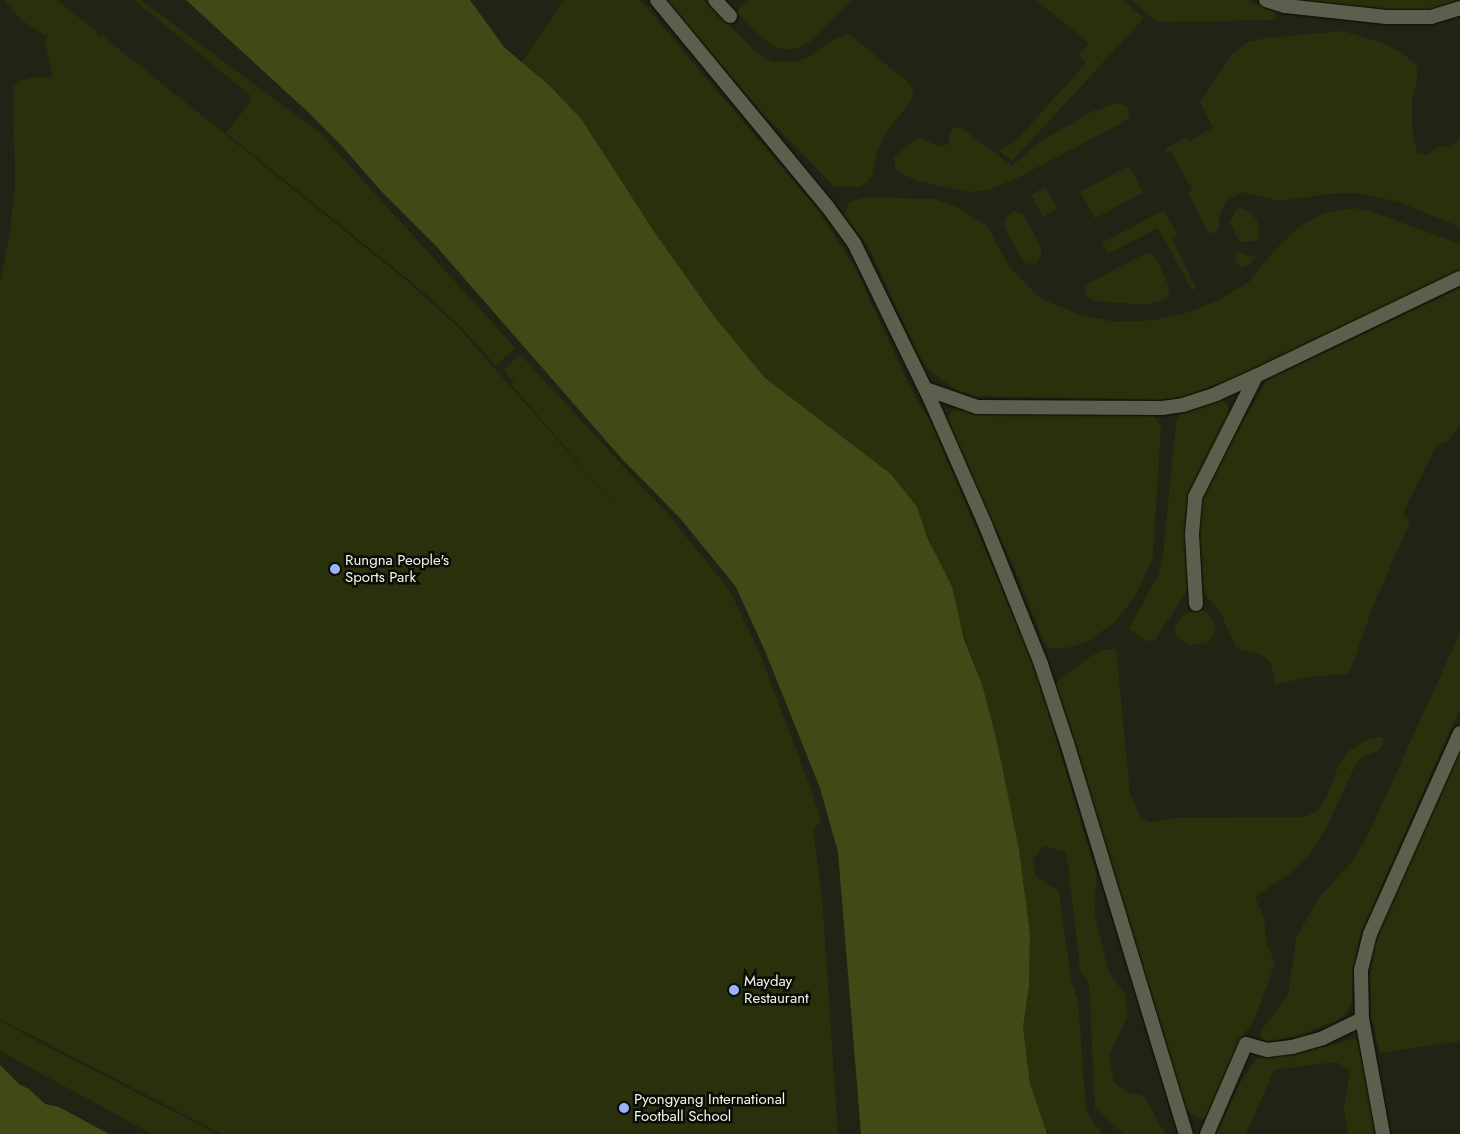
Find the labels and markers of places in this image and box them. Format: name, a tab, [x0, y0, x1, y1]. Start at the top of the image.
place label: Rungna People's Sports Park	[345, 551, 449, 586]
marker: Rungna People's Sports Park	[329, 563, 341, 575]
place label: Mayday Restaurant	[744, 972, 809, 1007]
marker: Mayday Restaurant	[728, 984, 740, 996]
place label: Pyongyang International Football School	[634, 1090, 785, 1125]
marker: Pyongyang International Football School	[618, 1102, 630, 1114]

